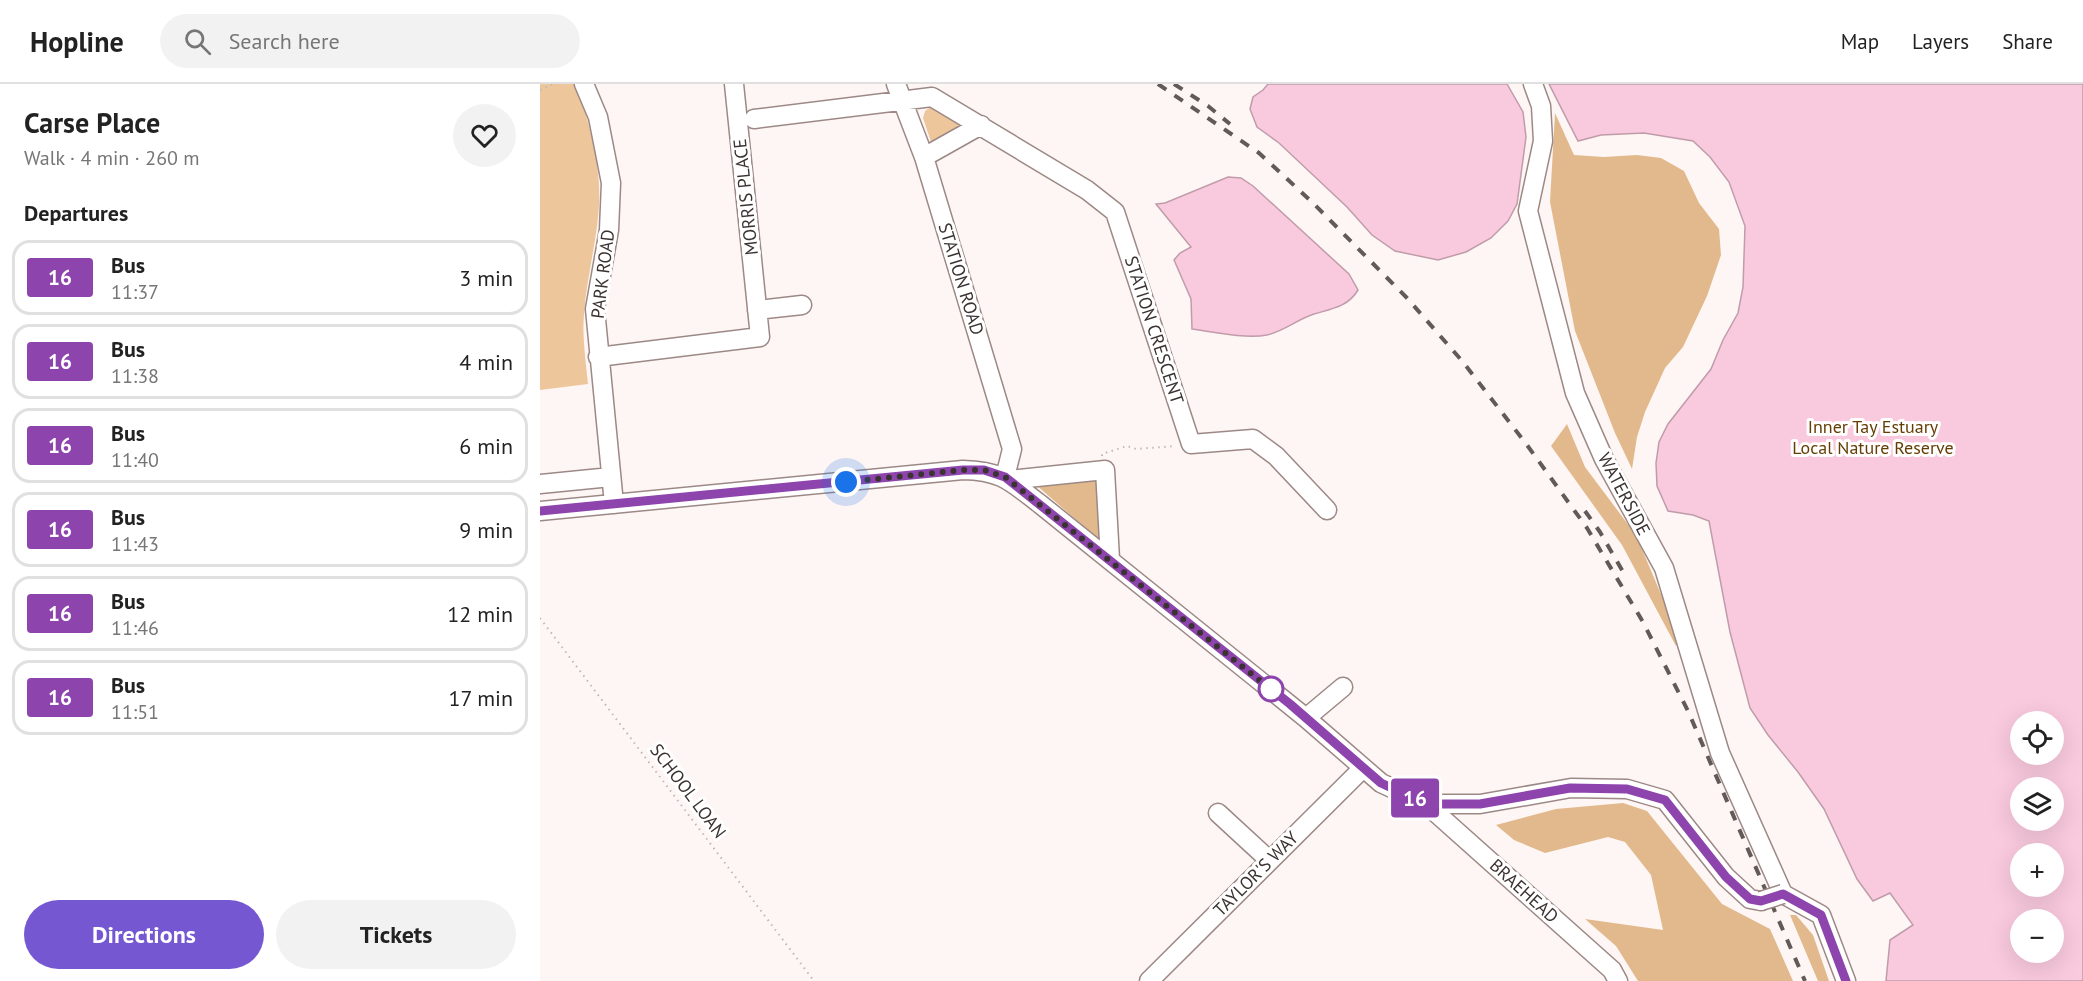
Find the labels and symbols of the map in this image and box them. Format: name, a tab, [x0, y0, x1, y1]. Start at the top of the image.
street label: MORRIS PLACE	[728, 138, 763, 256]
street label: STATION ROAD	[933, 220, 989, 338]
street label: PARK ROAD	[586, 228, 619, 320]
street label: STATION CRESCENT	[1120, 253, 1189, 407]
park label: Inner Tay Estuary Local Nature Reserve	[1792, 415, 1954, 459]
street label: WATERSIDE	[1593, 449, 1656, 539]
your location	[831, 467, 861, 497]
unlabelled marker	[1258, 676, 1284, 702]
street label: SCHOOL LOAN	[645, 739, 731, 843]
line badge: 16	[1388, 778, 1442, 818]
street label: TAYLOR'S WAY	[1208, 826, 1303, 921]
street label: BRAEHEAD	[1485, 854, 1564, 928]

